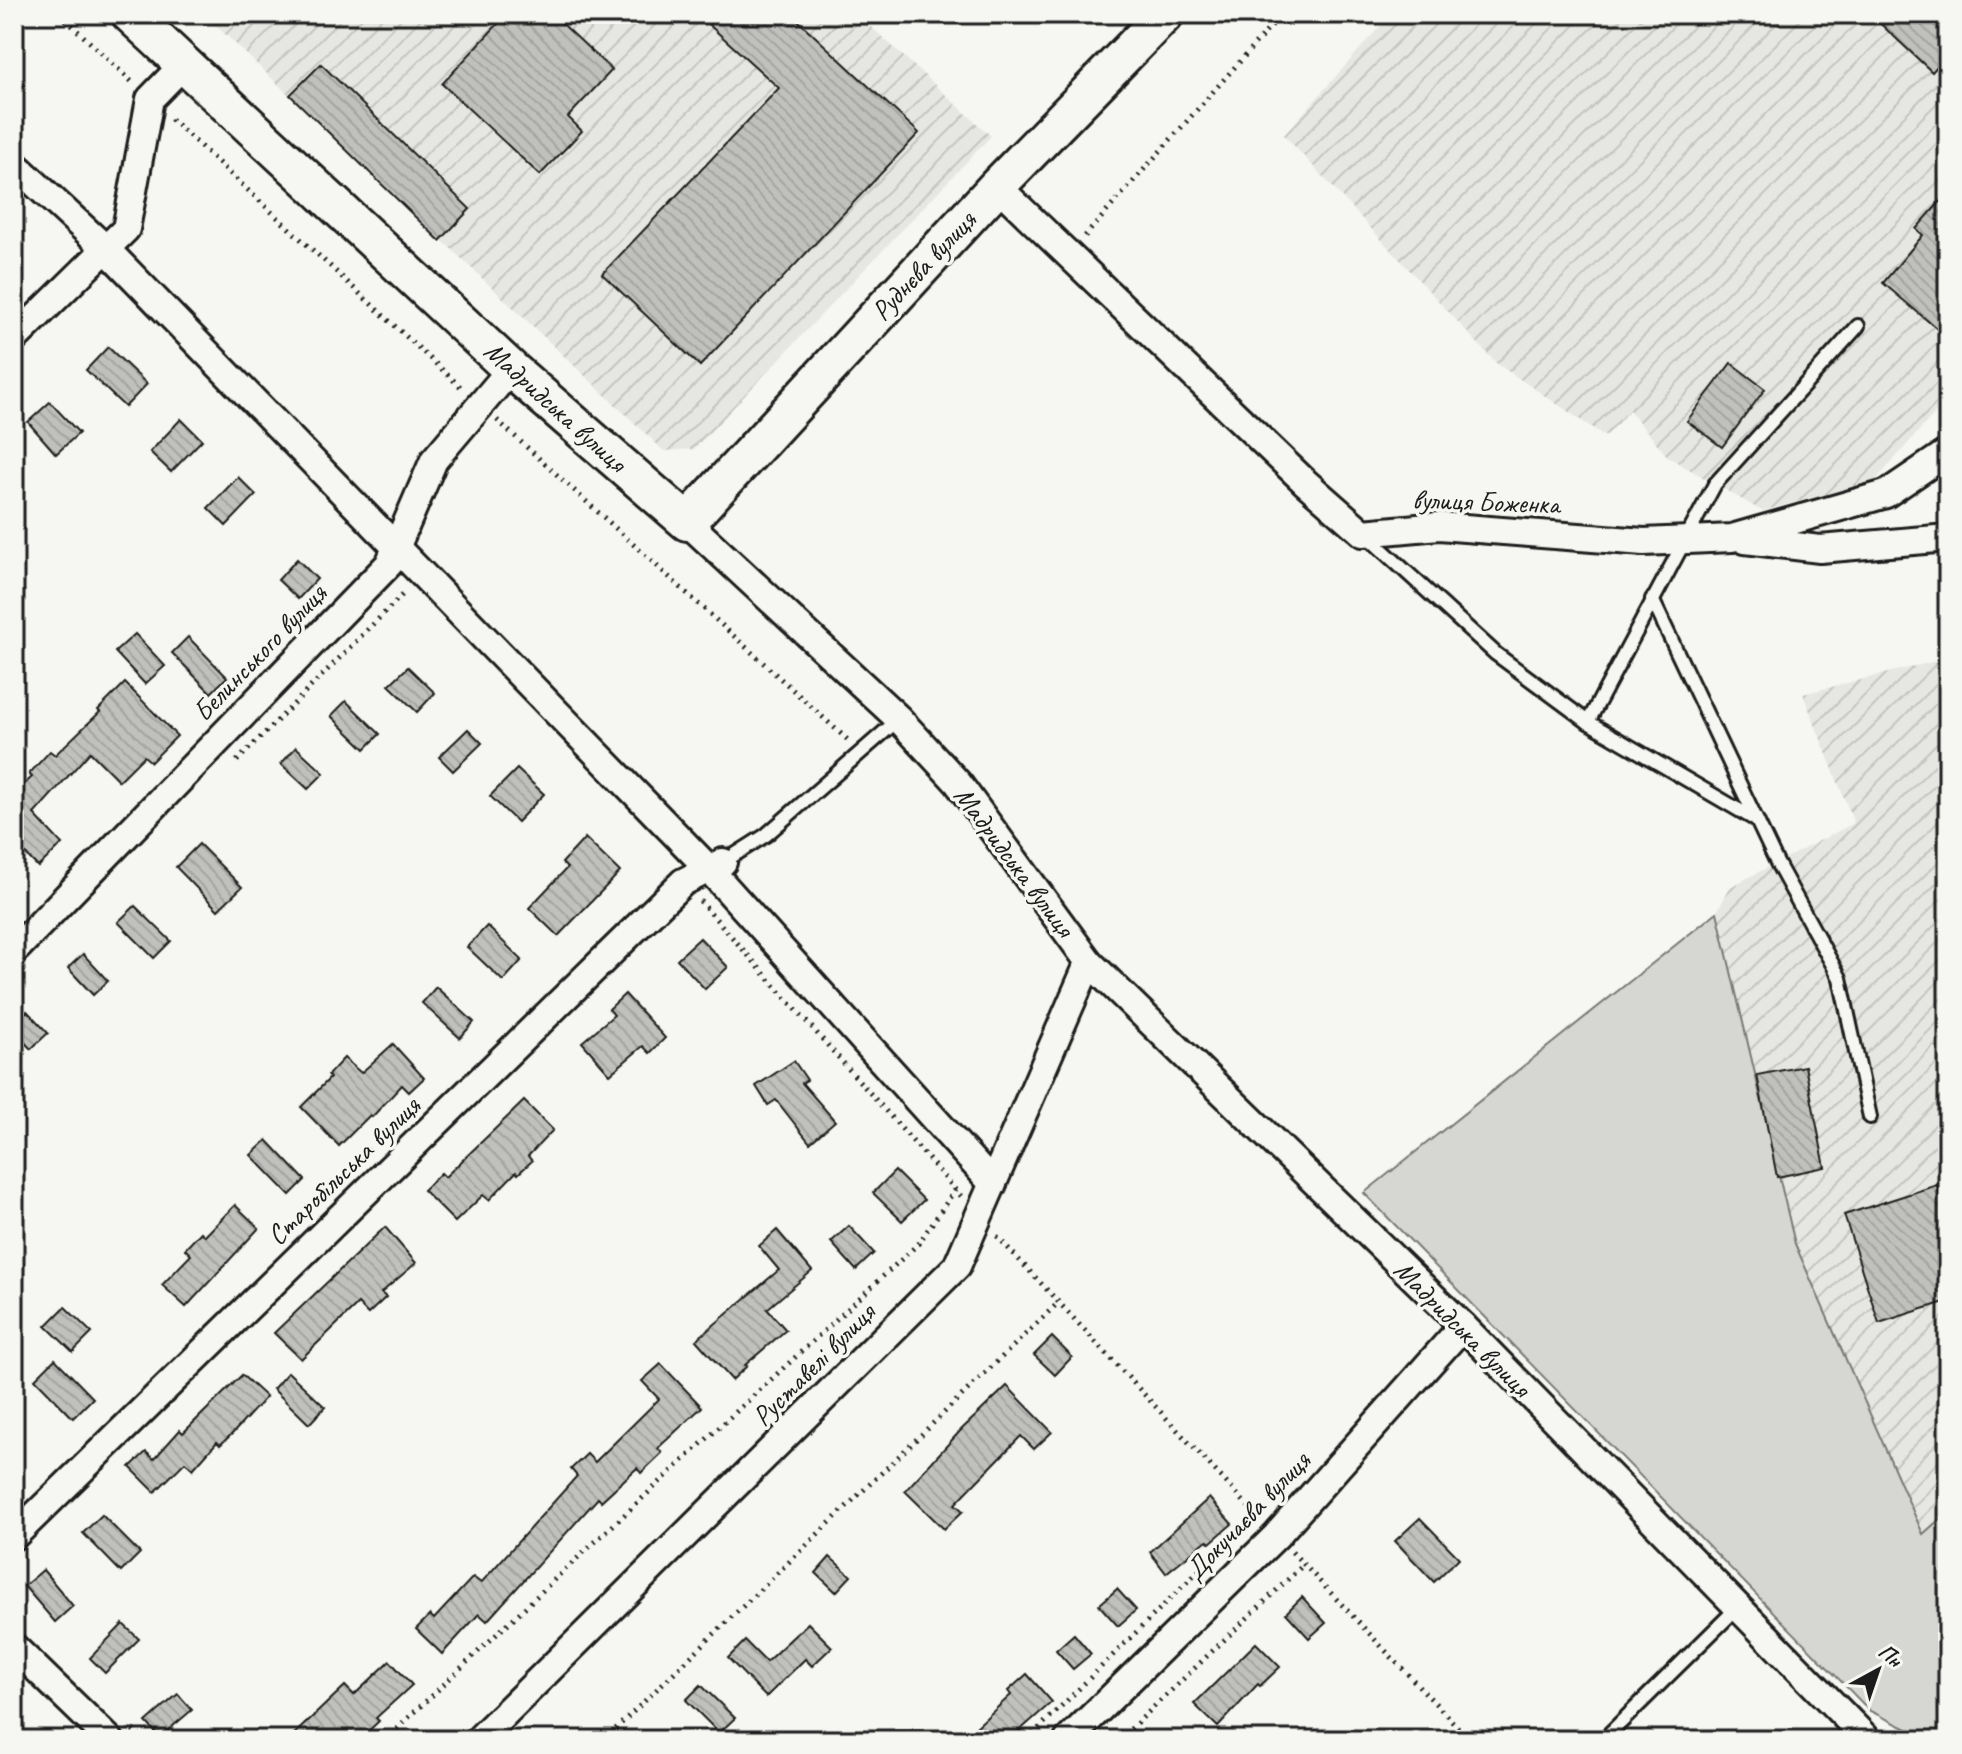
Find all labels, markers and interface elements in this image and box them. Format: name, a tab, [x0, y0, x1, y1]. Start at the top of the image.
street label: Руднєва вулиця	[863, 202, 984, 328]
street label: Мадридська вулиця	[477, 333, 636, 481]
street label: вулиця Боженка	[1412, 481, 1563, 522]
street label: Белинського вулиця	[185, 576, 334, 729]
street label: Мадридська вулиця	[947, 779, 1084, 945]
street label: Старобільська вулиця	[259, 1088, 428, 1252]
street label: Мадридська вулиця	[1387, 1252, 1540, 1406]
street label: Руставелі вулиця	[744, 1294, 884, 1433]
street label: Докучаєва вулиця	[1177, 1443, 1318, 1587]
north arrow	[1838, 1630, 1918, 1710]
text: Пн	[1872, 1637, 1909, 1674]

